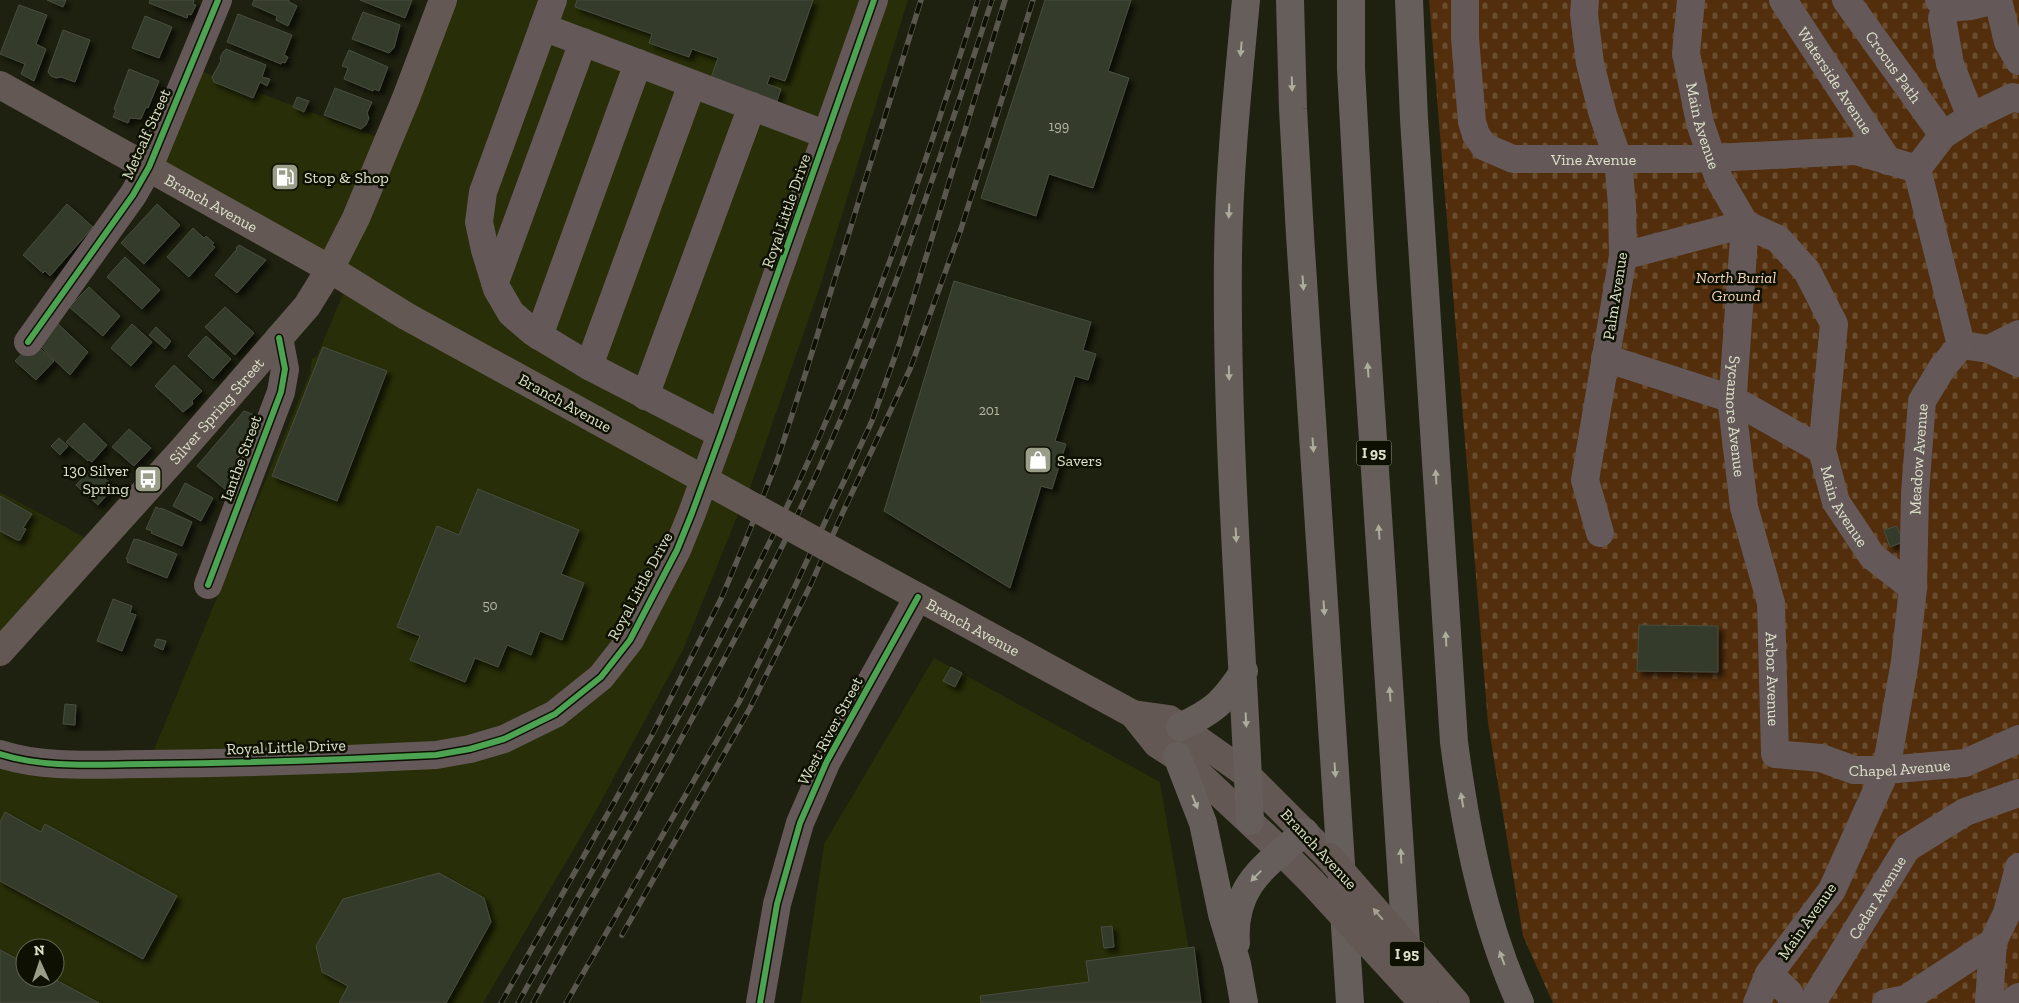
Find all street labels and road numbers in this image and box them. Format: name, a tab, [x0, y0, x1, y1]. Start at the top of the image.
street label: Waterside Avenue	[1794, 23, 1877, 137]
street label: Crocus Path	[1862, 27, 1926, 106]
street label: Main Avenue	[1683, 81, 1724, 172]
street label: Metcalf Street	[117, 86, 175, 182]
street label: Vine Avenue	[1550, 150, 1636, 169]
street label: Royal Little Drive	[758, 151, 814, 271]
street label: Branch Avenue	[162, 169, 261, 236]
street label: Palm Avenue	[1599, 251, 1631, 341]
street label: Silver Spring Street	[165, 353, 268, 468]
street label: Sycamore Avenue	[1722, 355, 1750, 478]
street label: Branch Avenue	[515, 370, 615, 436]
street label: Meadow Avenue	[1905, 403, 1931, 515]
street label: Ianthe Street	[217, 412, 265, 504]
road number: I 95	[1356, 440, 1392, 466]
street label: Main Avenue	[1817, 463, 1873, 550]
street label: Royal Little Drive	[604, 529, 676, 643]
street label: Branch Avenue	[923, 594, 1023, 660]
street label: Arbor Avenue	[1762, 632, 1784, 726]
street label: West River Street	[793, 673, 867, 788]
street label: Royal Little Drive	[226, 735, 346, 759]
street label: Chapel Avenue	[1849, 755, 1951, 780]
street label: Branch Avenue	[1277, 805, 1361, 893]
street label: Cedar Avenue	[1844, 852, 1910, 943]
street label: Main Avenue	[1774, 879, 1840, 963]
road number: I 95	[1390, 942, 1424, 966]

